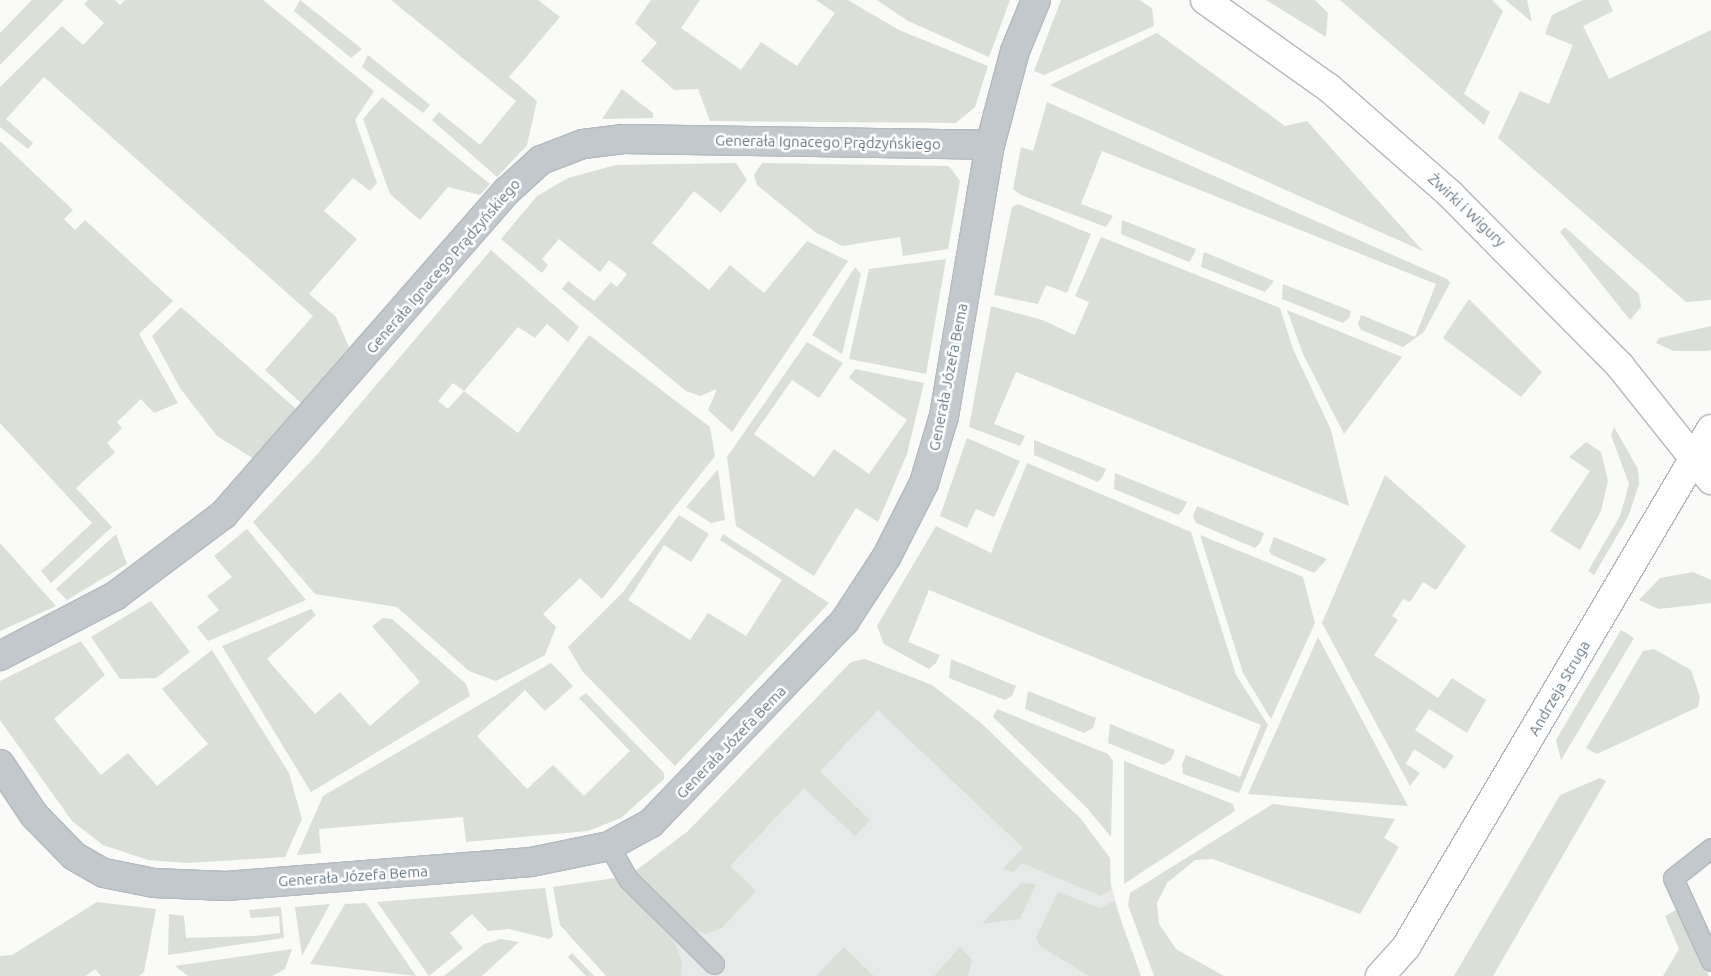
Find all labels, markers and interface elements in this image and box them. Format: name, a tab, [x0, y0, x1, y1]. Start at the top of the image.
street label: Generała Ignacego Prądzyńskiego	[715, 131, 941, 153]
street label: Żwirki i Wigury	[1425, 170, 1509, 250]
street label: Generała Ignacego Prądzyńskiego	[362, 175, 524, 357]
street label: Generała Józefa Bema	[925, 302, 971, 452]
street label: Andrzeja Struga	[1524, 637, 1594, 739]
street label: Generała Józefa Bema	[672, 682, 790, 802]
street label: Generała Józefa Bema	[278, 862, 428, 890]

